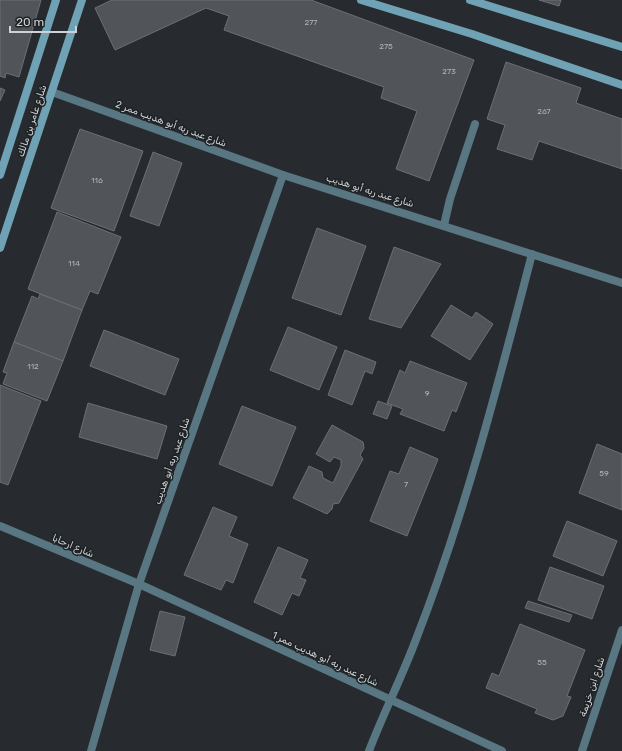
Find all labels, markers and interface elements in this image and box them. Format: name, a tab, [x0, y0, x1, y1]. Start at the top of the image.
scale bar	[10, 8, 76, 34]
text: 20 m	[16, 15, 44, 29]
house number: 277	[305, 18, 317, 27]
house number: 275	[379, 42, 393, 51]
house number: 273	[442, 67, 456, 76]
street label: شارع عامر بن مالك	[15, 83, 50, 159]
street label: شارع عبد ربه أبو هديب ممر 2	[113, 98, 228, 151]
house number: 267	[537, 107, 551, 116]
street label: شارع عبد ربه أبو هديب	[324, 172, 415, 211]
house number: 116	[91, 176, 103, 185]
house number: 114	[68, 259, 80, 268]
house number: 112	[27, 362, 39, 371]
house number: 9	[425, 389, 430, 398]
street label: شارع عبد ربه أبو هديب	[151, 416, 193, 506]
house number: 59	[599, 469, 609, 478]
house number: 7	[404, 480, 408, 489]
street label: شارع ارحابا	[50, 532, 96, 561]
street label: شارع عبد ربه أبو هديب ممر 1	[270, 629, 380, 690]
street label: شارع ابن خزيمة	[577, 656, 608, 719]
house number: 55	[537, 658, 547, 667]

